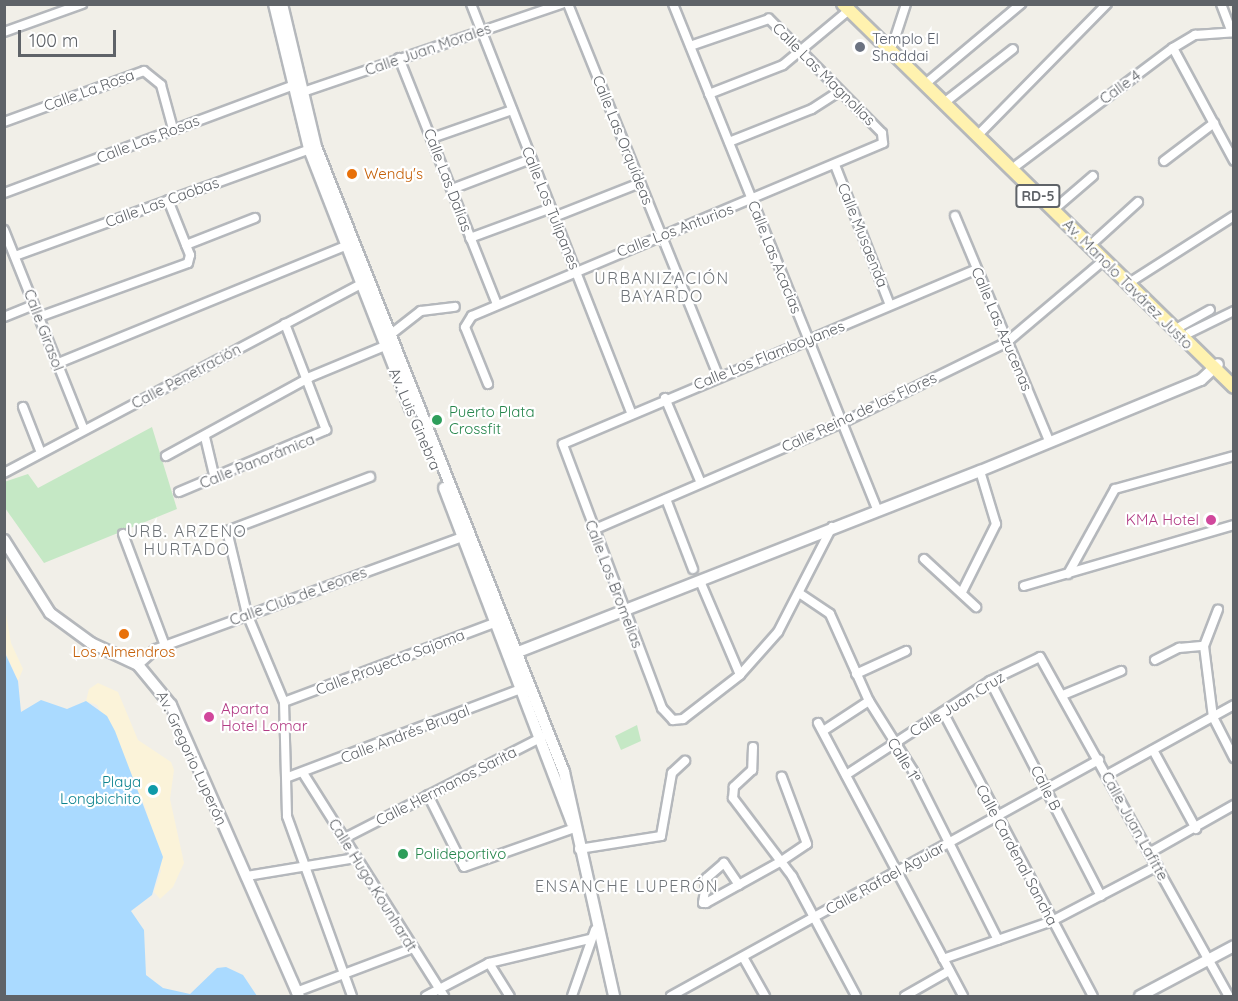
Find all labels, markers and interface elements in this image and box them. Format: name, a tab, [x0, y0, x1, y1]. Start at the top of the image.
scale bar	[21, 18, 118, 56]
street label: Calle Juan Morales	[363, 19, 493, 79]
street label: Calle Las Magnolias	[769, 19, 879, 129]
text: 100 m	[29, 29, 78, 52]
place label: Templo El Shaddai	[872, 29, 939, 64]
marker: Templo El Shaddai	[853, 40, 867, 54]
street label: Calle La Rosa	[41, 65, 137, 115]
street label: Calle 4	[1096, 66, 1144, 108]
street label: Calle Las Orquídeas	[589, 73, 657, 207]
street label: Calle Las Rosas	[94, 111, 202, 167]
street label: Calle Las Dalias	[420, 126, 476, 234]
street label: Calle Los Tulipanes	[518, 144, 584, 272]
place label: Wendy's	[364, 165, 423, 183]
marker: Wendy's	[345, 167, 359, 181]
street label: Calle Las Caobas	[103, 173, 221, 231]
street label: Calle Musaenda	[834, 180, 892, 290]
road number: RD-5	[1014, 185, 1062, 207]
street label: Calle Las Acacias	[744, 198, 806, 316]
street label: Calle Los Anturios	[614, 199, 736, 261]
street label: Av. Manolo Tavárez Justo	[1059, 215, 1197, 353]
street label: Calle Las Azucenas	[968, 264, 1036, 394]
district label: URBANIZACIÓN BAYARDO	[594, 268, 730, 306]
street label: Calle Girasol	[20, 287, 68, 373]
street label: Calle Los Flamboyanes	[691, 316, 847, 394]
street label: Calle Penetración	[128, 340, 244, 412]
street label: Av. Luis Ginebra	[385, 365, 445, 473]
street label: Calle Reina de las Flores	[779, 368, 939, 456]
place label: Puerto Plata Crossfit	[449, 402, 534, 437]
marker: Puerto Plata Crossfit	[430, 413, 444, 427]
street label: Calle Panorámica	[197, 430, 317, 492]
place label: KMA Hotel	[1126, 511, 1199, 529]
marker: KMA Hotel	[1204, 513, 1218, 527]
street label: Calle Los Bromelias	[581, 517, 647, 651]
district label: URB. ARZENO HURTADO	[127, 521, 247, 559]
street label: Calle Club de Leones	[227, 563, 369, 629]
street label: Calle Proyecto Sajoma	[313, 625, 467, 699]
marker: Los Almendros	[117, 627, 131, 641]
place label: Los Almendros	[73, 643, 175, 661]
street label: Calle Juan Cruz	[906, 668, 1008, 740]
street label: Av. Gregorio Luperón	[153, 688, 231, 828]
place label: Aparta Hotel Lomar	[221, 699, 307, 734]
street label: Calle Andrés Brugal	[338, 701, 472, 767]
marker: Aparta Hotel Lomar	[202, 710, 216, 724]
street label: Calle 1ª	[884, 734, 924, 786]
street label: Calle Hermanos Sarita	[373, 743, 519, 829]
street label: Calle B	[1027, 763, 1065, 813]
street label: Calle Juan Lafitte	[1098, 769, 1172, 883]
place label: Playa Longbichito	[60, 772, 141, 807]
street label: Calle Cardenal Sancha	[972, 781, 1062, 929]
marker: Playa Longbichito	[146, 783, 160, 797]
street label: Calle Hugo Kounhardt	[325, 815, 421, 955]
street label: Calle Rafael Aguiar	[822, 838, 948, 918]
place label: Polideportivo	[415, 845, 506, 863]
marker: Polideportivo	[396, 847, 410, 861]
district label: ENSANCHE LUPERÓN	[535, 876, 719, 896]

